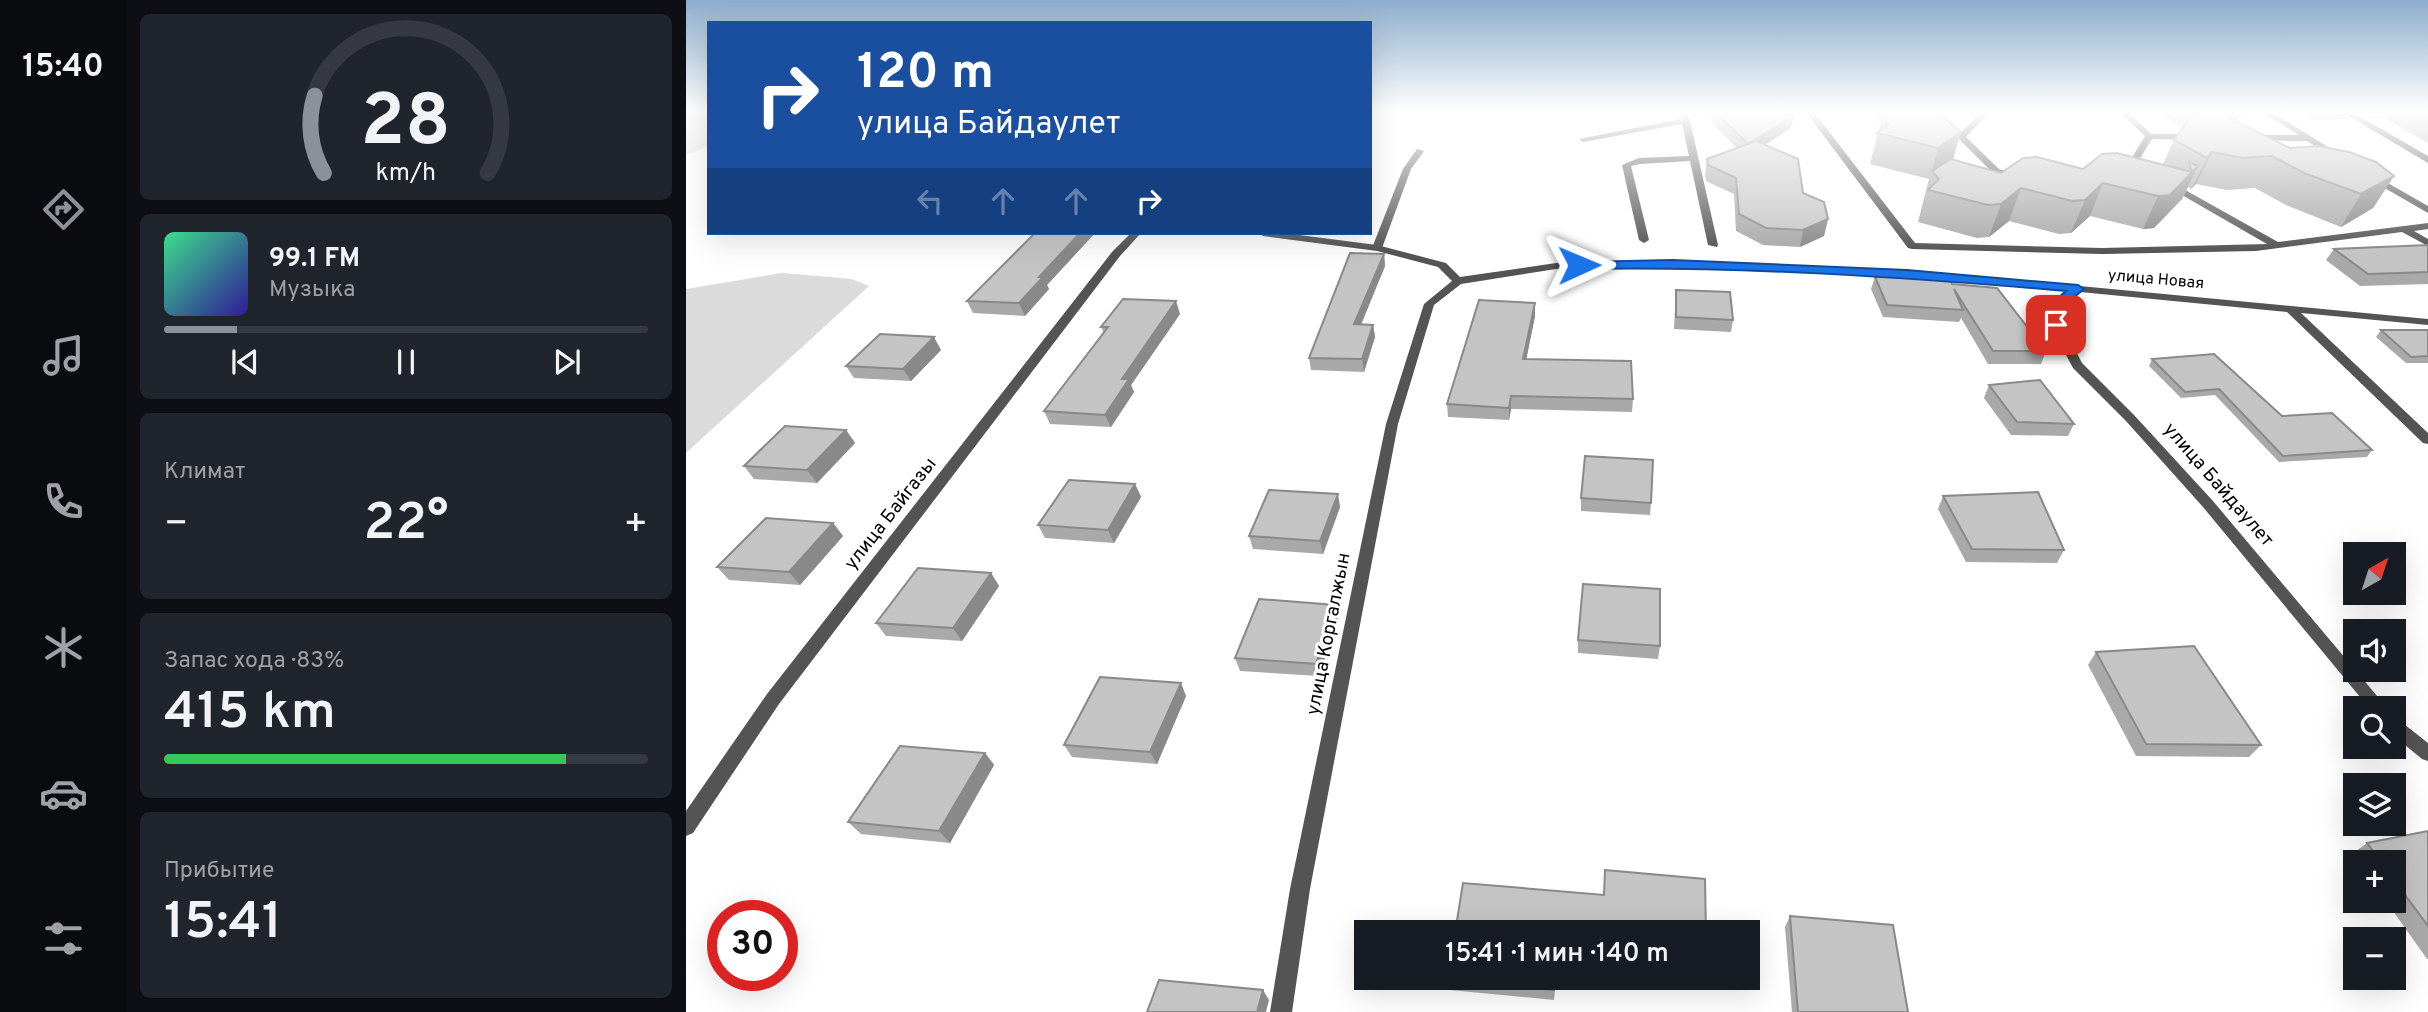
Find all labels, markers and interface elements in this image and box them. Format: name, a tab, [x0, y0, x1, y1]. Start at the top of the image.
text: 120 m	[857, 44, 994, 106]
text: 15:40	[22, 48, 104, 88]
icon: right	[742, 49, 833, 140]
text: 28	[361, 79, 451, 171]
text: улица Байдаулет	[857, 105, 1120, 145]
text: km/h	[376, 158, 436, 190]
icon: left	[911, 182, 949, 220]
icon: ahead	[984, 182, 1022, 220]
icon: ahead	[1057, 182, 1095, 220]
icon: right	[1130, 182, 1168, 220]
icon: directions	[39, 185, 88, 234]
position arrow	[1542, 228, 1616, 302]
text: 99.1 FM	[269, 243, 360, 276]
street label: улица Новая	[2107, 266, 2205, 294]
text: Музыка	[269, 276, 355, 305]
pin	[2026, 295, 2086, 355]
icon: arrive	[2037, 306, 2075, 344]
icon: music	[39, 331, 88, 380]
icon: previous	[226, 343, 264, 381]
icon: pause	[387, 343, 425, 381]
icon: next	[548, 343, 586, 381]
street label: улица Байдаулет	[2158, 418, 2279, 552]
street label: улица Байгазы	[840, 453, 942, 575]
text: Климат	[164, 458, 245, 487]
icon: phone	[39, 477, 88, 526]
text: 22°	[363, 492, 449, 558]
text: −	[164, 501, 189, 550]
text: +	[623, 501, 648, 550]
north arrow	[2343, 542, 2406, 606]
map controls	[2343, 542, 2406, 990]
street label: улица Коргалжын	[1301, 551, 1357, 717]
button: sound	[2343, 619, 2406, 682]
icon: climate	[39, 623, 88, 672]
text: Запас хода · 83%	[164, 647, 344, 676]
text: 415 km	[164, 681, 336, 747]
button: search	[2343, 696, 2406, 759]
icon: car	[39, 769, 88, 818]
button: layers	[2343, 773, 2406, 836]
button: +	[2343, 850, 2406, 913]
text: Прибытие	[164, 857, 274, 886]
text: 15:41	[164, 891, 282, 957]
speed limit sign: 30	[707, 900, 798, 991]
icon: filters	[39, 914, 88, 963]
button: −	[2343, 927, 2406, 990]
text: 15:41 · 1 мин · 140 m	[1445, 938, 1669, 971]

